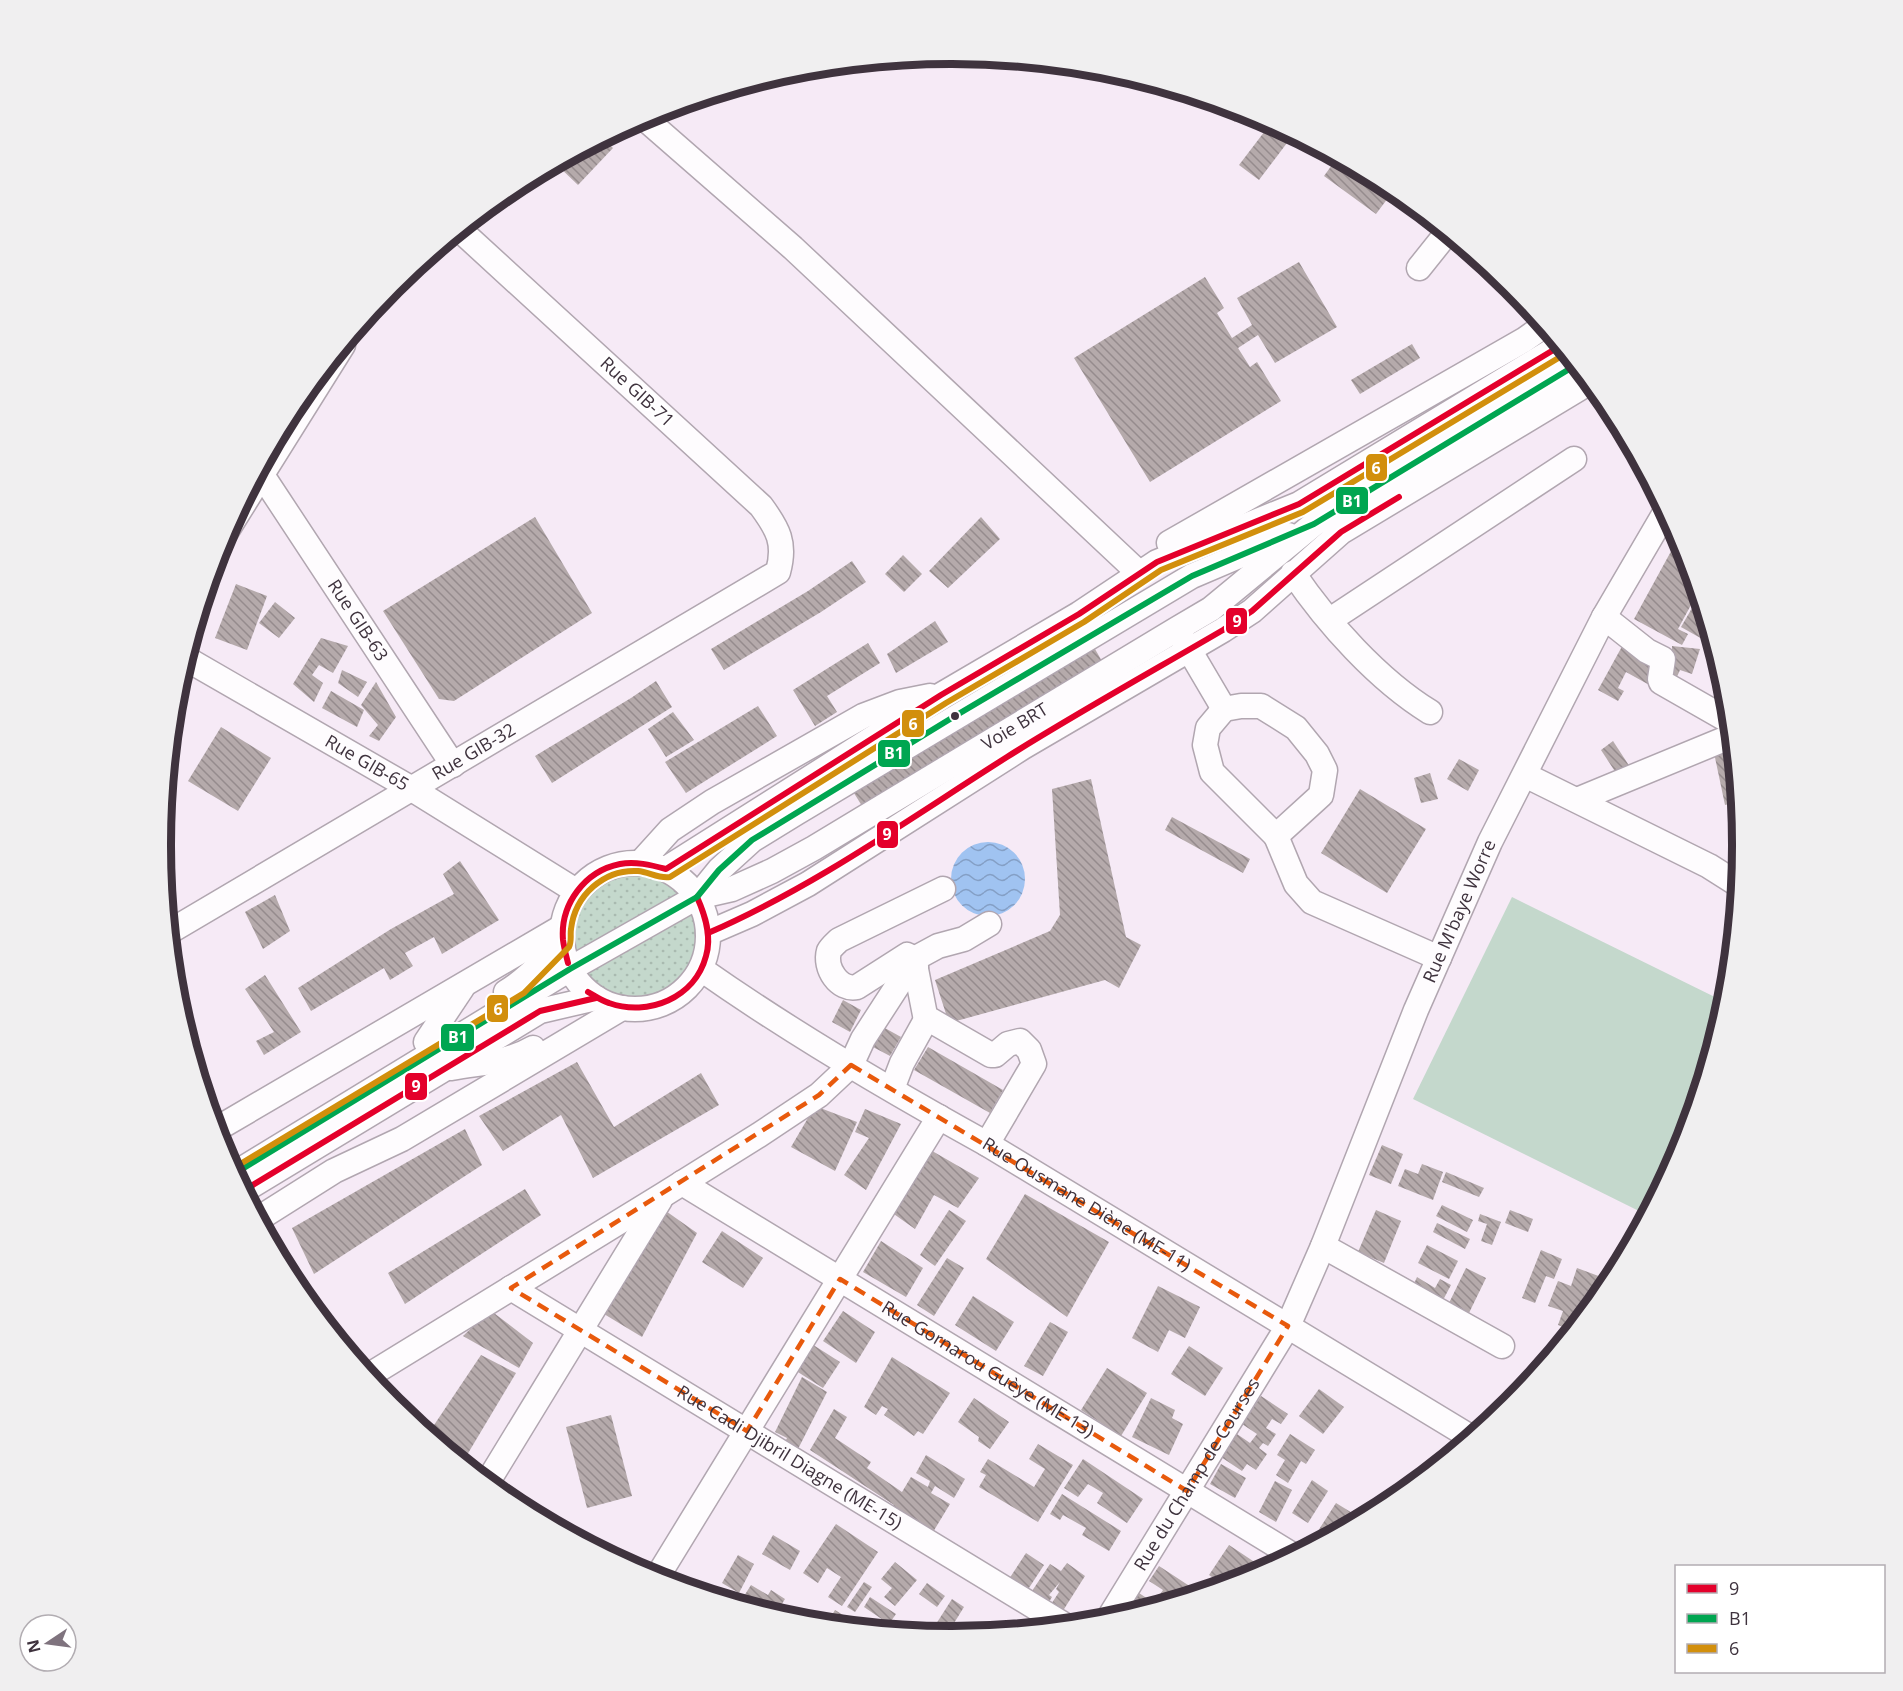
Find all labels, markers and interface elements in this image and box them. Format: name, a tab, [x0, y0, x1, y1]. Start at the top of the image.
street label: Rue GIB-71	[595, 351, 680, 432]
line badge: 6	[1365, 453, 1388, 482]
text: 6	[1371, 457, 1381, 479]
line badge: B1	[1335, 486, 1369, 515]
text: B1	[1342, 490, 1362, 512]
street label: Rue GIB-63	[323, 574, 394, 665]
line badge: 9	[1225, 607, 1248, 635]
text: 9	[1232, 610, 1242, 632]
street label: Voie BRT	[977, 697, 1052, 755]
line badge: 6	[901, 709, 925, 738]
unlabelled marker	[949, 710, 961, 722]
text: 6	[908, 713, 918, 735]
street label: Rue GIB-32	[427, 717, 519, 785]
street label: Rue GIB-65	[321, 728, 414, 796]
line badge: B1	[877, 739, 911, 768]
text: B1	[884, 742, 904, 764]
line badge: 9	[876, 820, 899, 849]
text: 9	[882, 823, 892, 845]
street label: Rue M'baye Worre	[1417, 835, 1501, 986]
line badge: 6	[486, 994, 509, 1023]
text: 6	[493, 998, 503, 1020]
line badge: B1	[440, 1023, 475, 1052]
text: B1	[448, 1026, 468, 1048]
line badge: 9	[404, 1072, 428, 1101]
text: 9	[411, 1075, 421, 1097]
street label: Rue Ousmane Diène (ME-11)	[978, 1131, 1196, 1276]
street label: Rue Gornarou Guèye (ME-13)	[878, 1295, 1099, 1442]
street label: Rue du Champ de Courses	[1128, 1373, 1264, 1575]
street label: Rue Cadi Djibril Diagne (ME-15)	[673, 1379, 907, 1534]
legend	[1675, 1565, 1885, 1673]
text: 9	[1729, 1576, 1739, 1600]
text: B1	[1729, 1606, 1751, 1630]
north arrow	[18, 1613, 78, 1673]
text: 6	[1729, 1636, 1739, 1660]
text: N	[21, 1638, 46, 1655]

